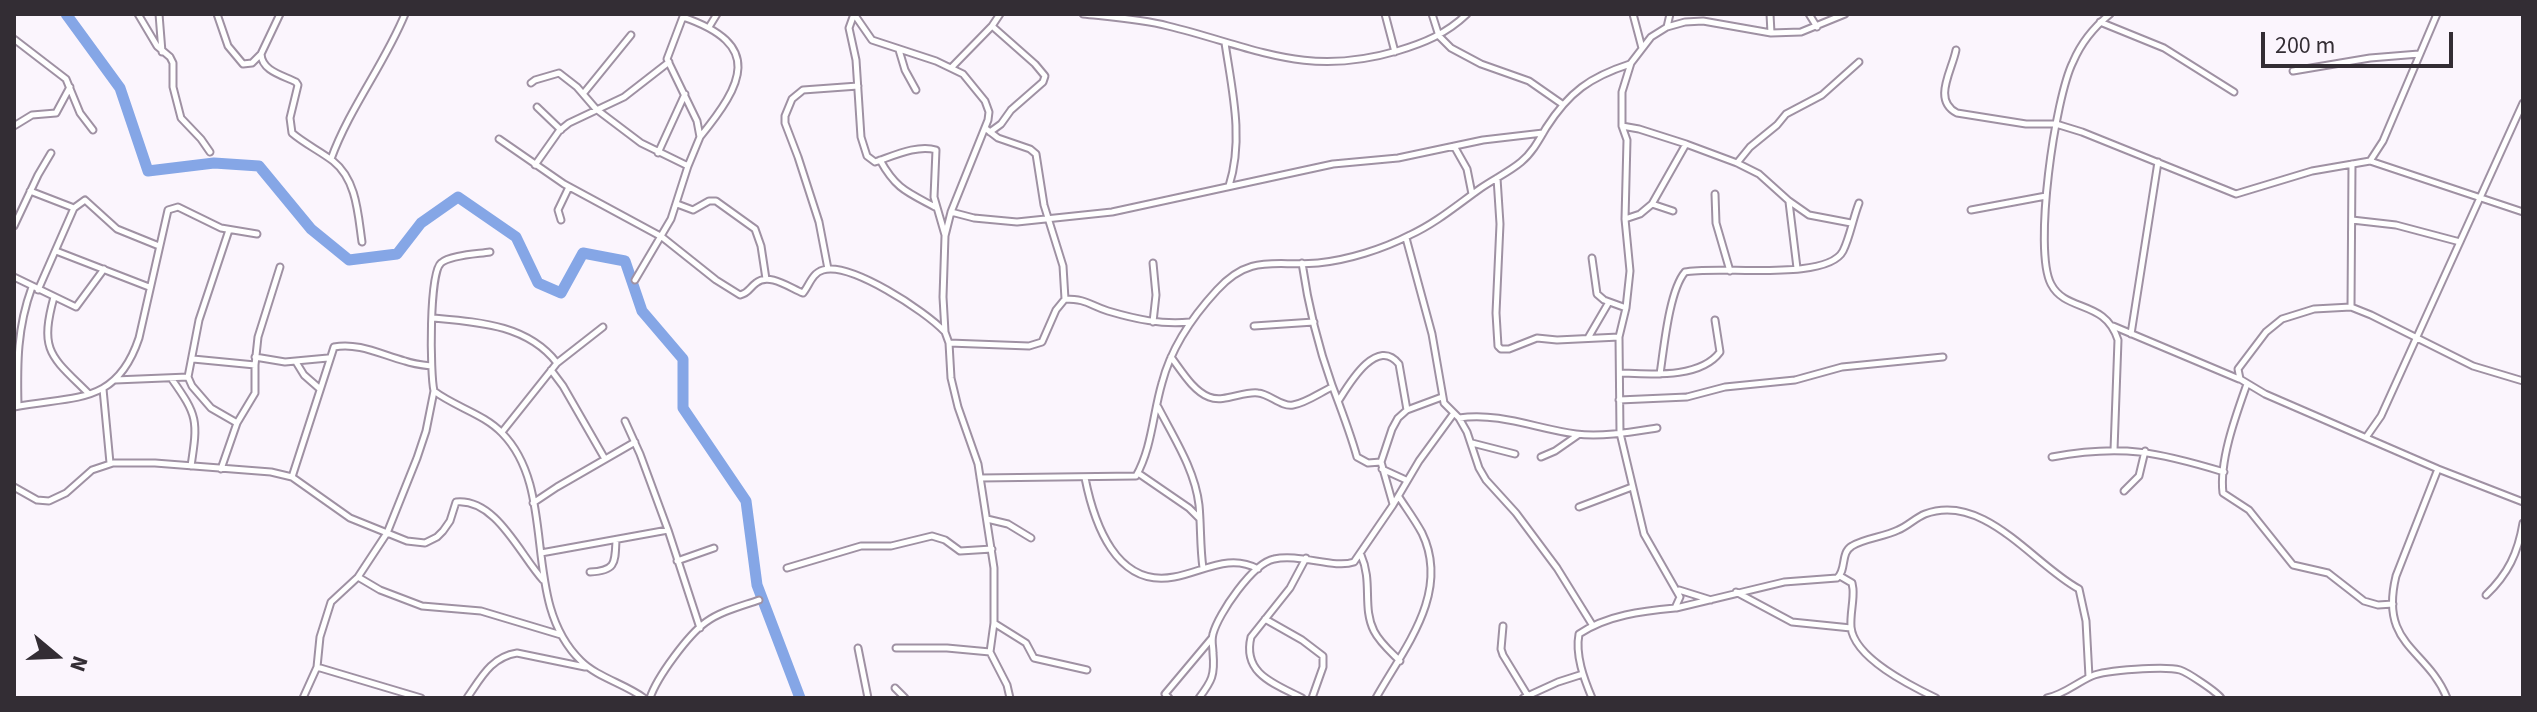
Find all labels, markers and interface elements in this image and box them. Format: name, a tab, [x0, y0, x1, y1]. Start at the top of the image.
scale bar	[2265, 16, 2457, 66]
text: 200 m	[2275, 28, 2335, 63]
north arrow	[16, 616, 96, 696]
text: N	[61, 652, 96, 676]

